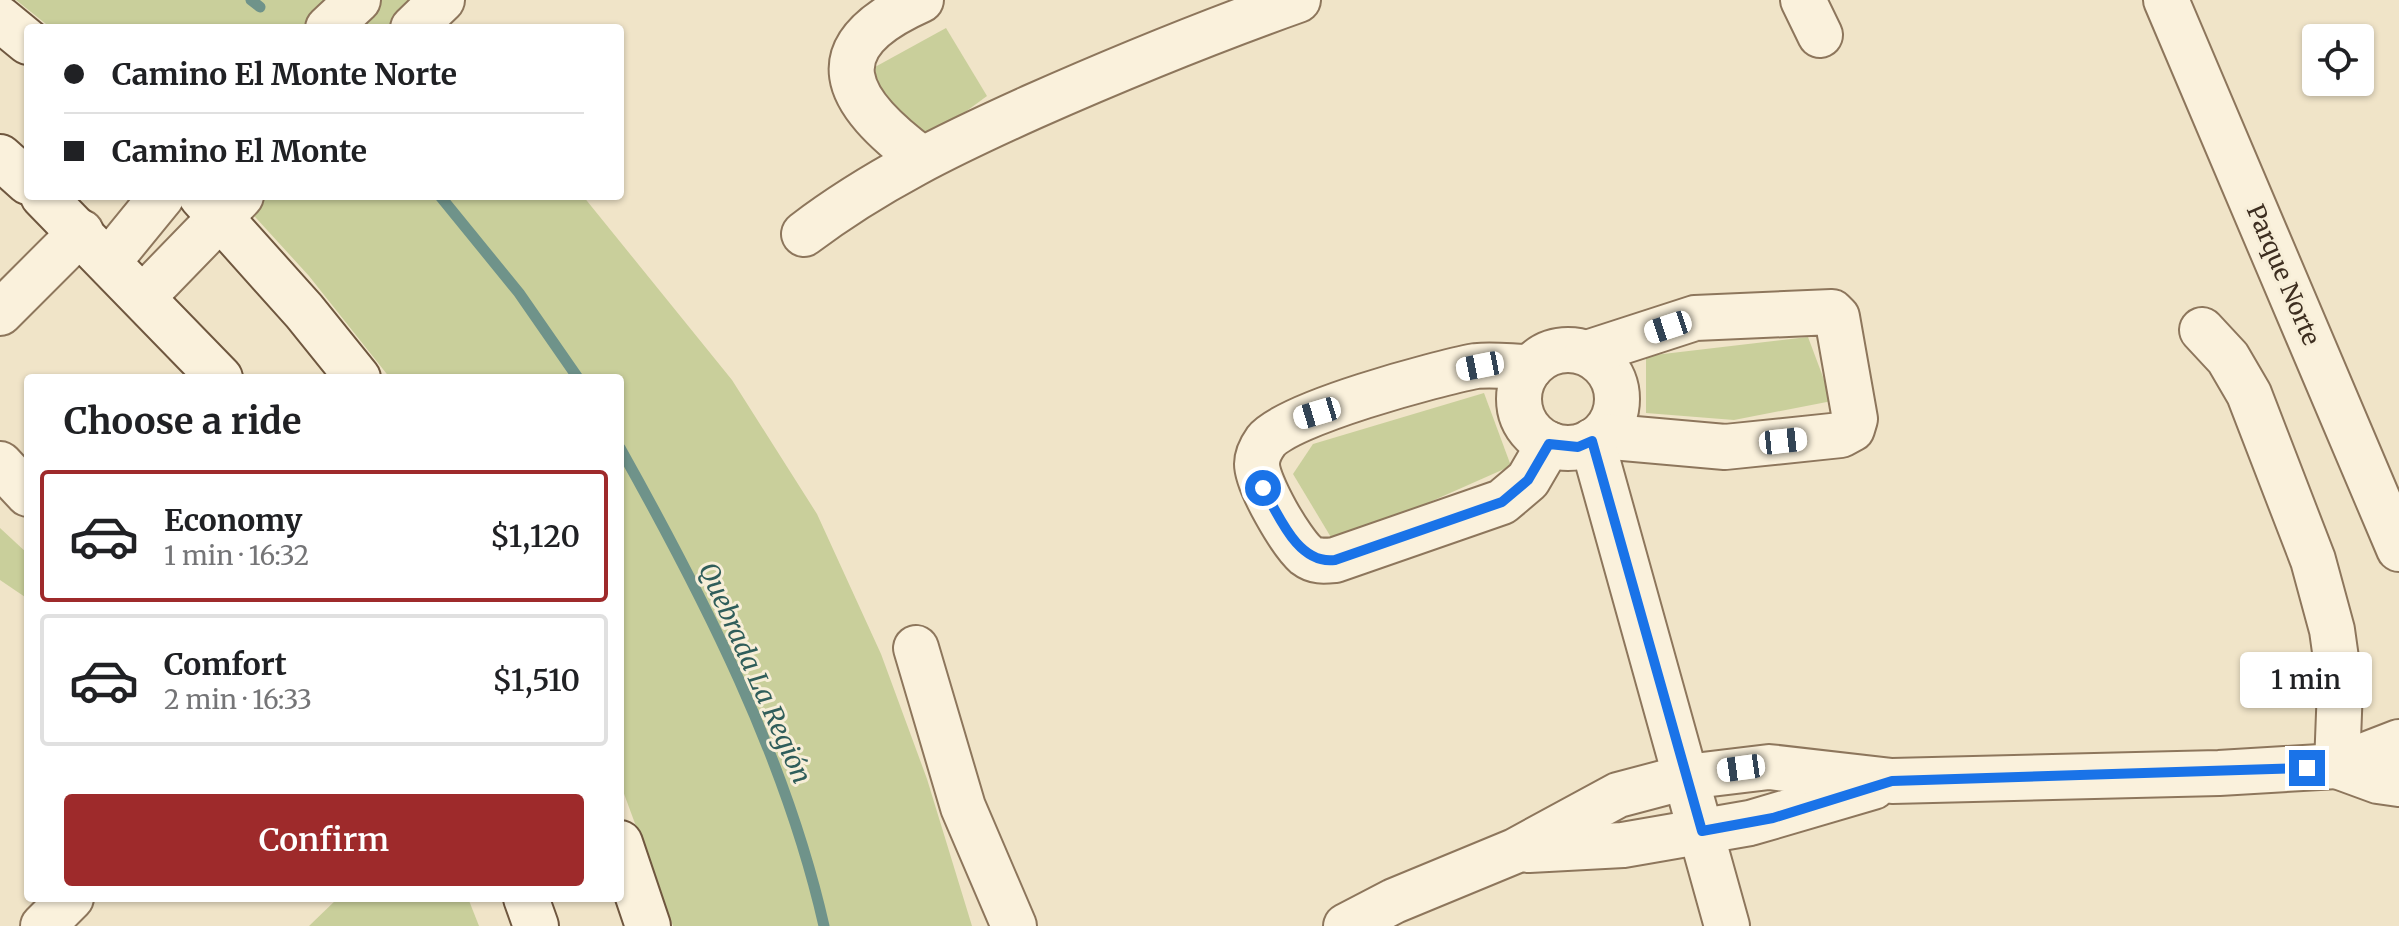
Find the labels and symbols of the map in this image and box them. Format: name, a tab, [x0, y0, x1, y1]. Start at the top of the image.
street label: Parque Norte	[2240, 200, 2327, 350]
car	[1641, 308, 1695, 346]
car	[1454, 350, 1506, 382]
car	[1291, 395, 1343, 431]
car	[1758, 427, 1808, 455]
route start	[1245, 470, 1281, 506]
water label: Quebrada La Región	[692, 557, 819, 788]
callout: 1 min	[2241, 652, 2373, 708]
route end	[2289, 750, 2325, 786]
car	[1716, 753, 1766, 783]

